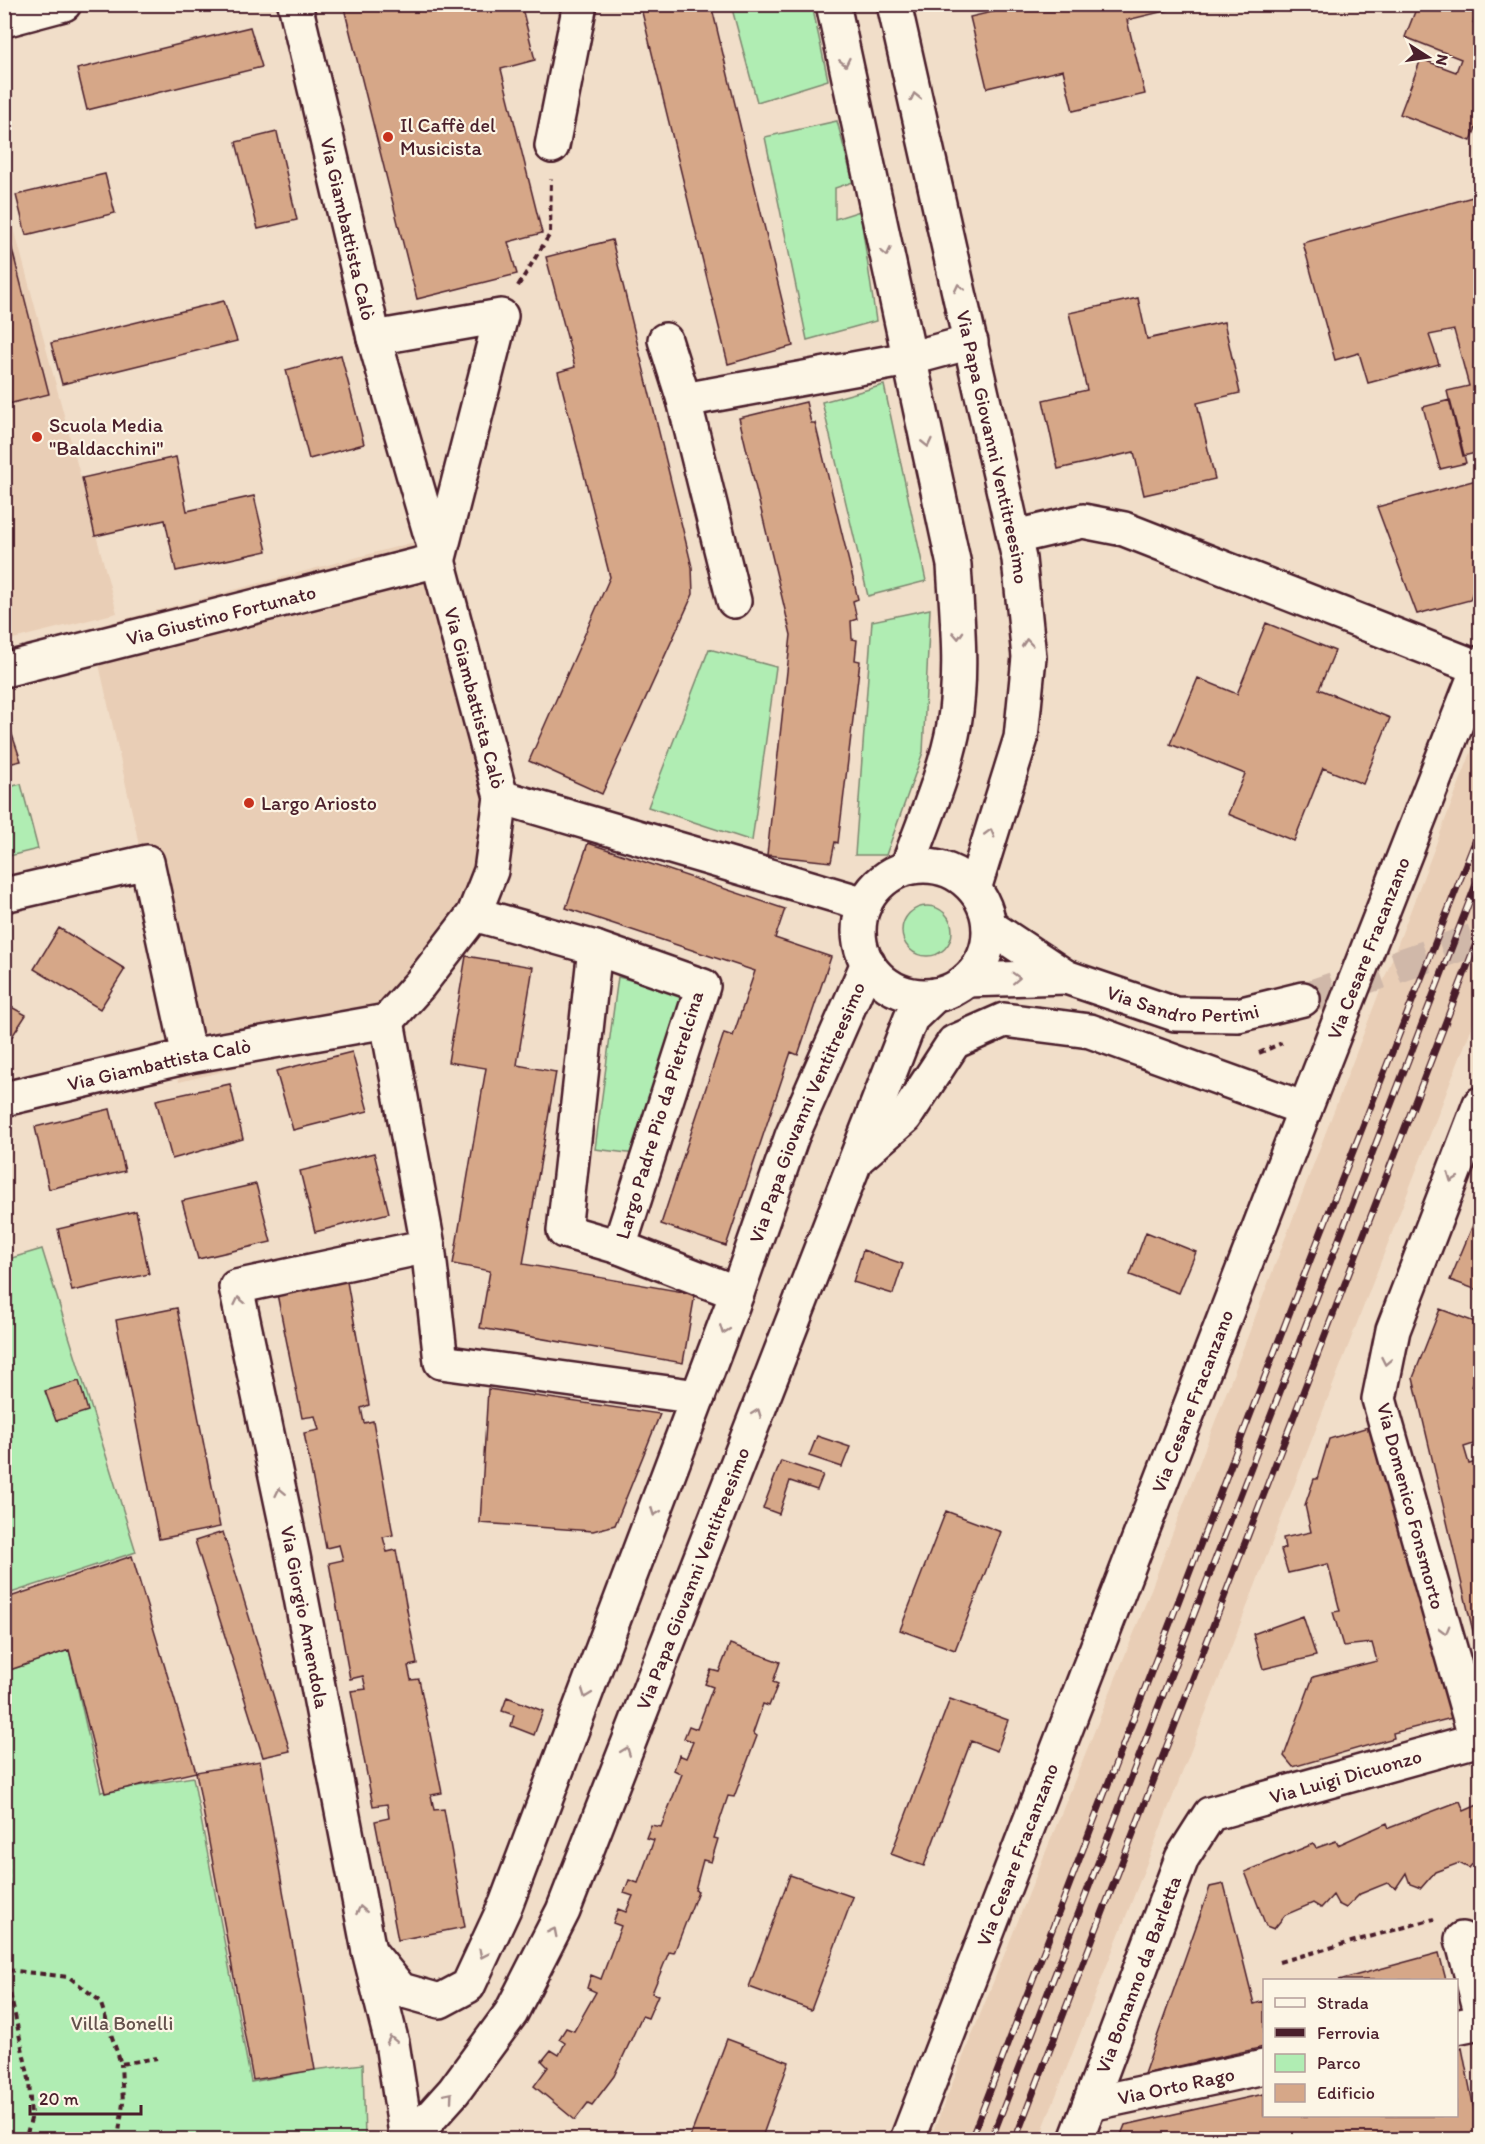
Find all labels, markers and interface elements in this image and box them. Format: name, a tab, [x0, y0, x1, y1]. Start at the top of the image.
north arrow	[1398, 27, 1458, 87]
text: N	[1432, 53, 1453, 67]
one-way arrow	[838, 56, 851, 66]
one-way arrow	[910, 93, 923, 103]
place label: Il Caffè del Musicista	[400, 113, 496, 160]
marker: Il Caffè del Musicista	[381, 130, 395, 144]
street label: Via Giambattista Calò	[315, 135, 381, 323]
one-way arrow	[879, 247, 892, 257]
one-way arrow	[953, 283, 966, 293]
street label: Via Papa Giovanni Ventitreesimo	[951, 308, 1033, 585]
place label: Scuola Media "Baldacchini"	[49, 413, 164, 460]
marker: Scuola Media "Baldacchini"	[30, 430, 44, 444]
one-way arrow	[920, 438, 933, 448]
street label: Via Giustino Fortunato	[124, 579, 318, 650]
street label: Via Giambattista Calò	[439, 605, 511, 791]
one-way arrow	[951, 630, 964, 639]
one-way arrow	[1021, 639, 1034, 648]
place label: Largo Ariosto	[261, 791, 377, 815]
marker: Largo Ariosto	[242, 796, 256, 810]
one-way arrow	[983, 828, 996, 838]
street label: Via Cesare Fracanzano	[1321, 853, 1415, 1043]
one-way arrow	[1012, 972, 1021, 985]
street label: Via Papa Giovanni Ventitreesimo	[743, 978, 870, 1246]
street label: Via Sandro Pertini	[1104, 980, 1262, 1027]
street label: Largo Padre Pio da Pietrelcina	[610, 987, 708, 1242]
street label: Via Giambattista Calò	[65, 1033, 253, 1096]
one-way arrow	[1446, 1172, 1459, 1183]
one-way arrow	[233, 1296, 246, 1306]
street label: Via Cesare Fracanzano	[1146, 1306, 1238, 1496]
one-way arrow	[718, 1324, 731, 1334]
one-way arrow	[1380, 1356, 1393, 1366]
street label: Via Domenico Fonsmorto	[1372, 1400, 1450, 1612]
one-way arrow	[750, 1408, 763, 1419]
street label: Via Papa Giovanni Ventitreesimo	[631, 1444, 755, 1713]
one-way arrow	[274, 1487, 287, 1497]
one-way arrow	[649, 1506, 662, 1517]
street label: Via Giorgio Amendola	[276, 1524, 335, 1711]
one-way arrow	[1438, 1624, 1450, 1635]
one-way arrow	[580, 1689, 593, 1699]
street label: Via Luigi Dicuonzo	[1267, 1744, 1424, 1809]
one-way arrow	[619, 1746, 631, 1757]
street label: Via Cesare Fracanzano	[971, 1760, 1063, 1950]
street label: Via Bonanno da Barletta	[1090, 1872, 1187, 2076]
one-way arrow	[355, 1905, 368, 1915]
one-way arrow	[546, 1928, 557, 1938]
one-way arrow	[478, 1947, 490, 1958]
legend	[1263, 1979, 1458, 2117]
text: Strada	[1317, 1992, 1369, 2014]
park label: Villa Bonelli	[71, 2011, 173, 2035]
text: Ferrovia	[1317, 2022, 1380, 2044]
one-way arrow	[385, 2036, 398, 2046]
text: Parco	[1317, 2052, 1361, 2074]
street label: Via Orto Rago	[1115, 2062, 1237, 2110]
scale bar	[30, 2078, 141, 2116]
text: Edificio	[1317, 2082, 1375, 2104]
text: 20 m	[39, 2088, 79, 2110]
one-way arrow	[442, 2092, 453, 2103]

